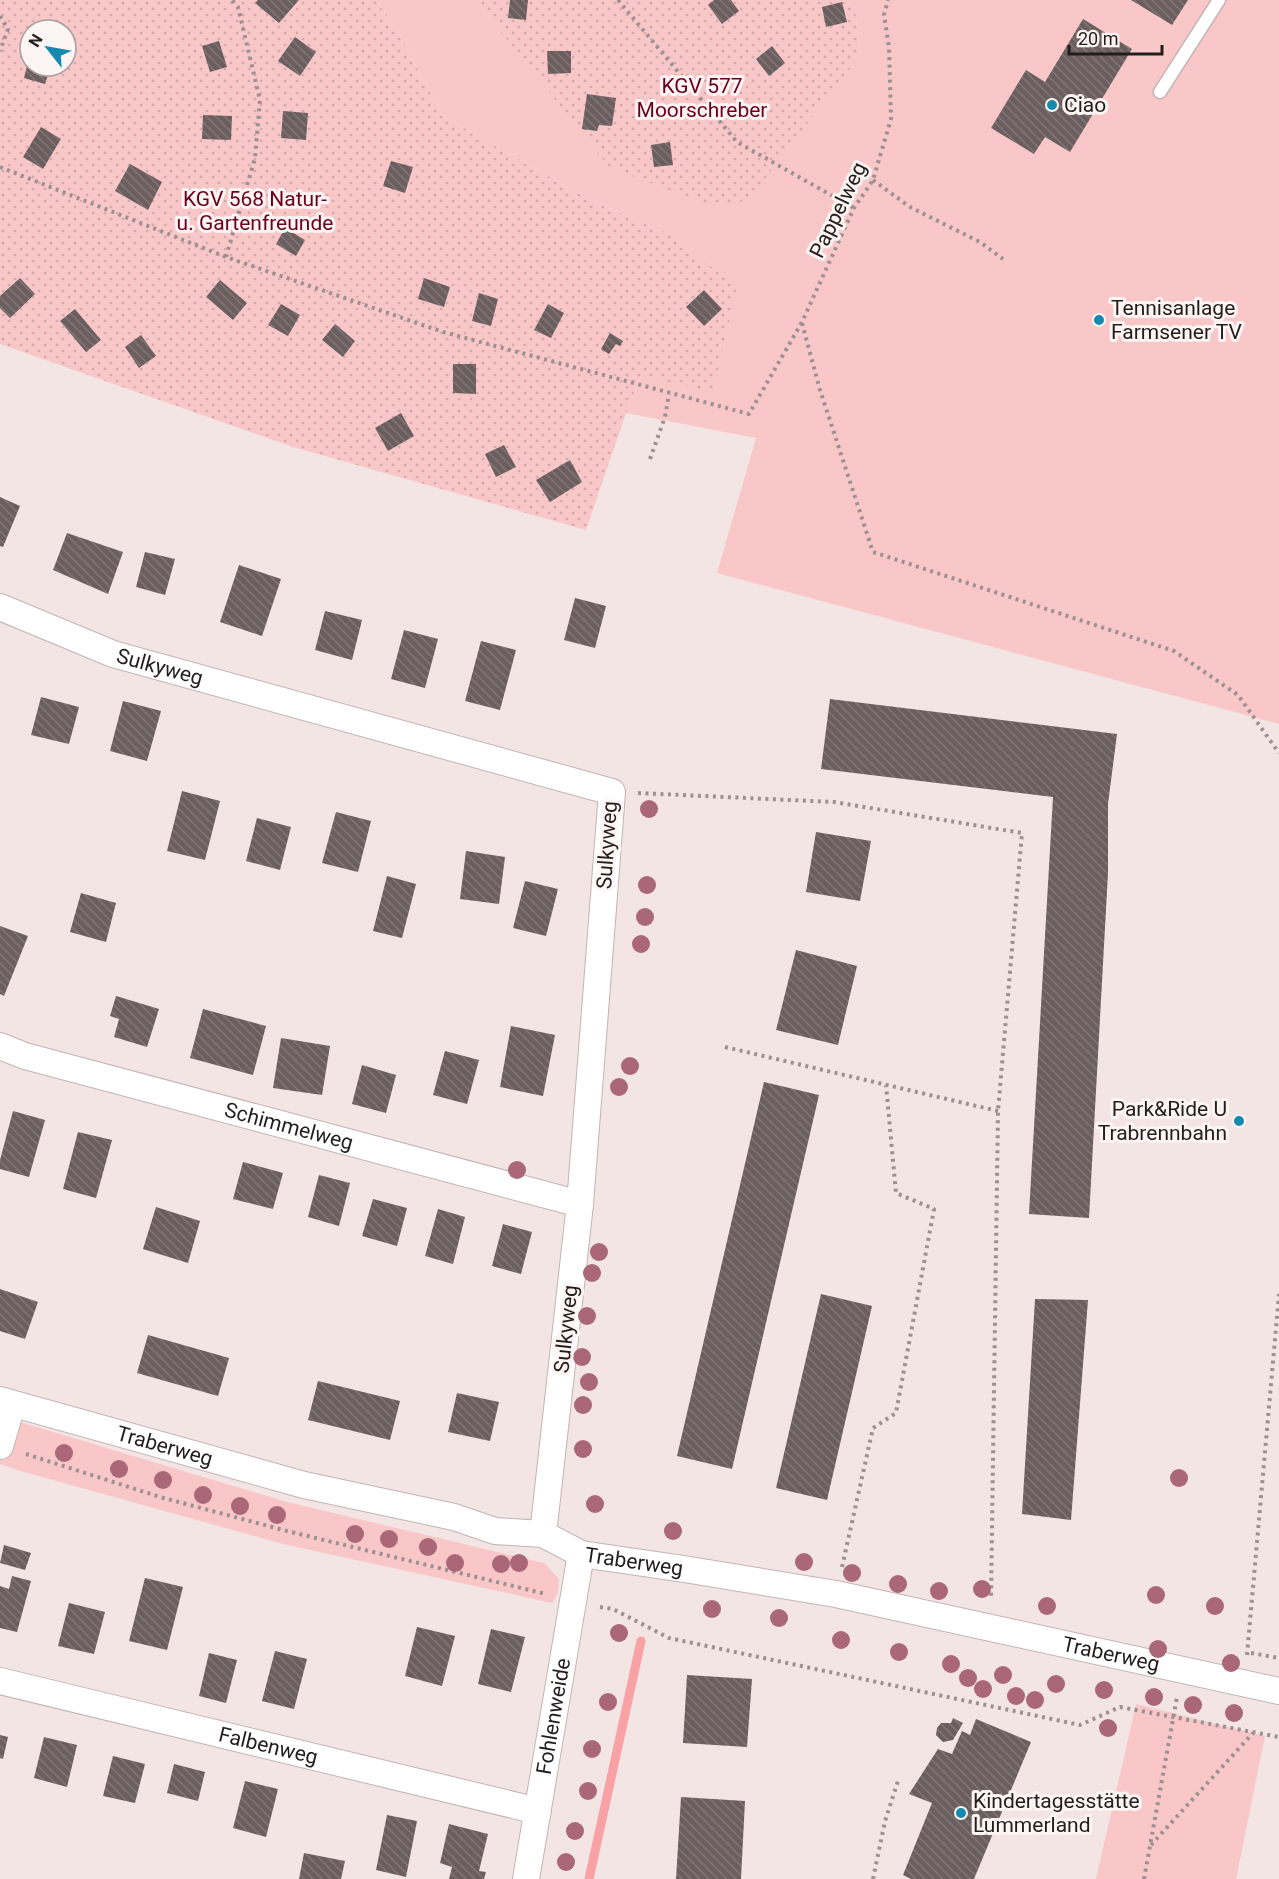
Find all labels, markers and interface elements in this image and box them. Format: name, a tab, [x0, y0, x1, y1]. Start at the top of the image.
north arrow	[18, 18, 78, 78]
scale bar	[1069, 18, 1162, 56]
text: 20 m	[1078, 28, 1118, 49]
text: N	[25, 31, 47, 50]
park label: KGV 577 Moorschreber	[637, 74, 767, 122]
place label: Ciao	[1064, 93, 1106, 117]
marker: Ciao	[1045, 98, 1059, 112]
street label: Pappelweg	[805, 158, 871, 262]
park label: KGV 568 Natur- u. Gartenfreunde	[177, 187, 333, 235]
place label: Tennisanlage Farmsener TV	[1111, 296, 1243, 344]
marker: Tennisanlage Farmsener TV	[1092, 313, 1106, 327]
street label: Sulkyweg	[114, 644, 206, 690]
street label: Sulkyweg	[592, 800, 622, 890]
place label: Park&Ride U Trabrennbahn	[1098, 1097, 1227, 1145]
street label: Schimmelweg	[222, 1098, 356, 1155]
marker: Park&Ride U Trabrennbahn	[1232, 1114, 1246, 1128]
street label: Sulkyweg	[549, 1284, 583, 1374]
street label: Traberweg	[114, 1421, 216, 1471]
street label: Traberweg	[583, 1543, 685, 1581]
street label: Traberweg	[1060, 1632, 1162, 1677]
street label: Fohlenweide	[532, 1656, 575, 1776]
street label: Falbenweg	[216, 1722, 320, 1769]
place label: Kindertagesstätte Lummerland	[973, 1789, 1140, 1837]
marker: Kindertagesstätte Lummerland	[954, 1806, 968, 1820]

